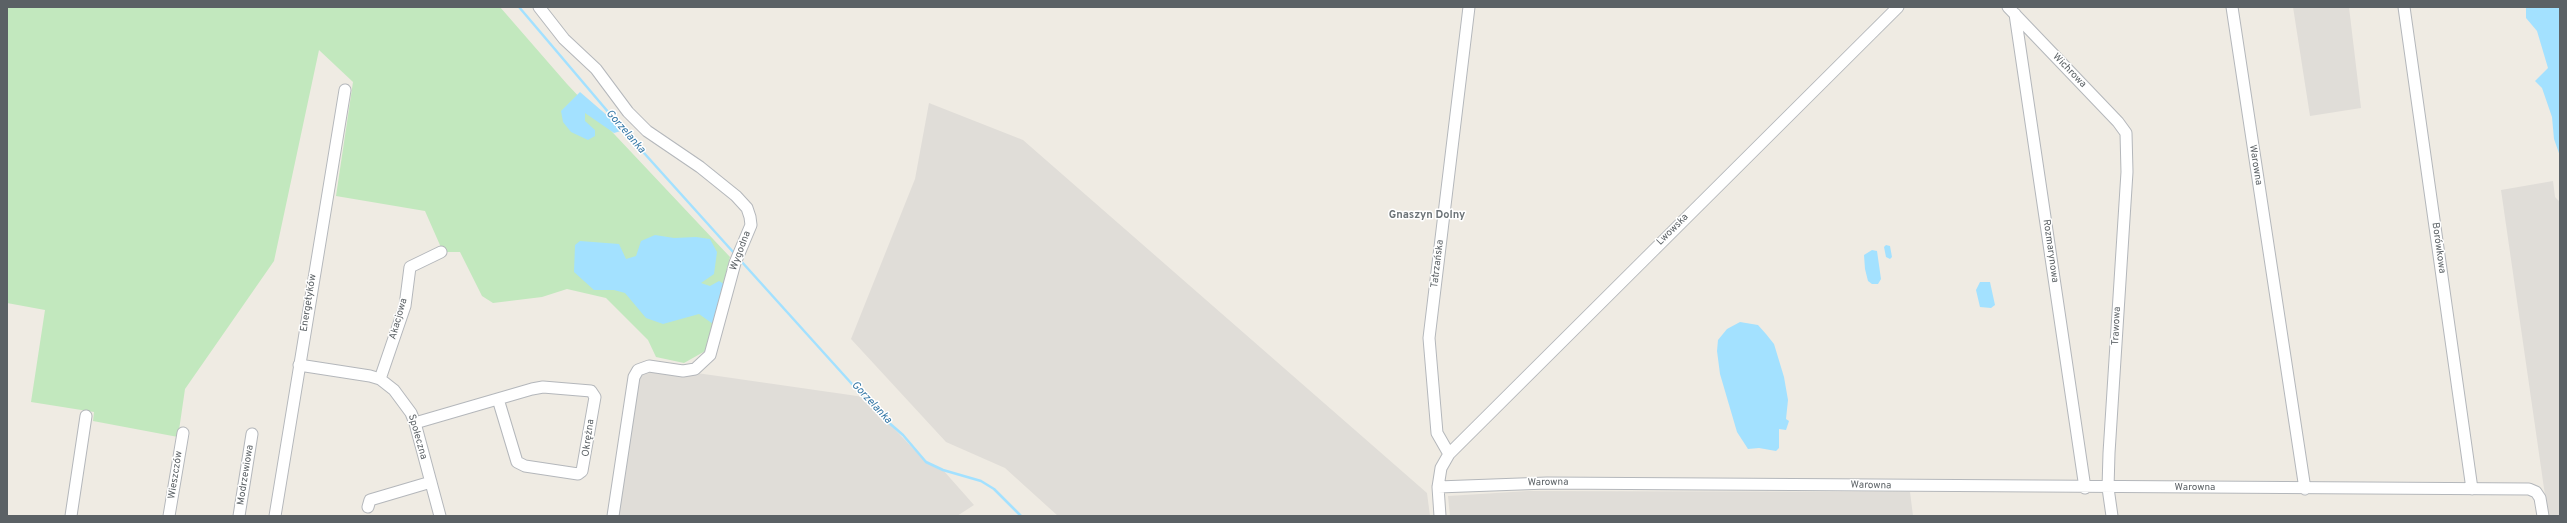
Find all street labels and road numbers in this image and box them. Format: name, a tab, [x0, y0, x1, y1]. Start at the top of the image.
street label: Wichrowa	[2050, 51, 2088, 91]
street label: Warowna	[2246, 144, 2264, 186]
street label: Lwowska	[1655, 212, 1691, 248]
street label: Rozmarynowa	[2040, 219, 2060, 283]
street label: Borówkowa	[2428, 222, 2448, 274]
street label: Wygodna	[728, 230, 754, 272]
street label: Tatrzańska	[1429, 239, 1447, 289]
street label: Energetyków	[299, 273, 319, 333]
street label: Akacjowa	[387, 297, 411, 341]
street label: Trawowa	[2110, 306, 2124, 346]
street label: Społeczna	[405, 413, 429, 461]
street label: Okrężna	[580, 419, 598, 457]
street label: Modrzewiowa	[235, 444, 257, 506]
street label: Wieszczów	[166, 450, 186, 500]
street label: Warowna	[1528, 477, 1568, 489]
street label: Warowna	[1851, 480, 1891, 492]
street label: Warowna	[2175, 482, 2215, 494]

